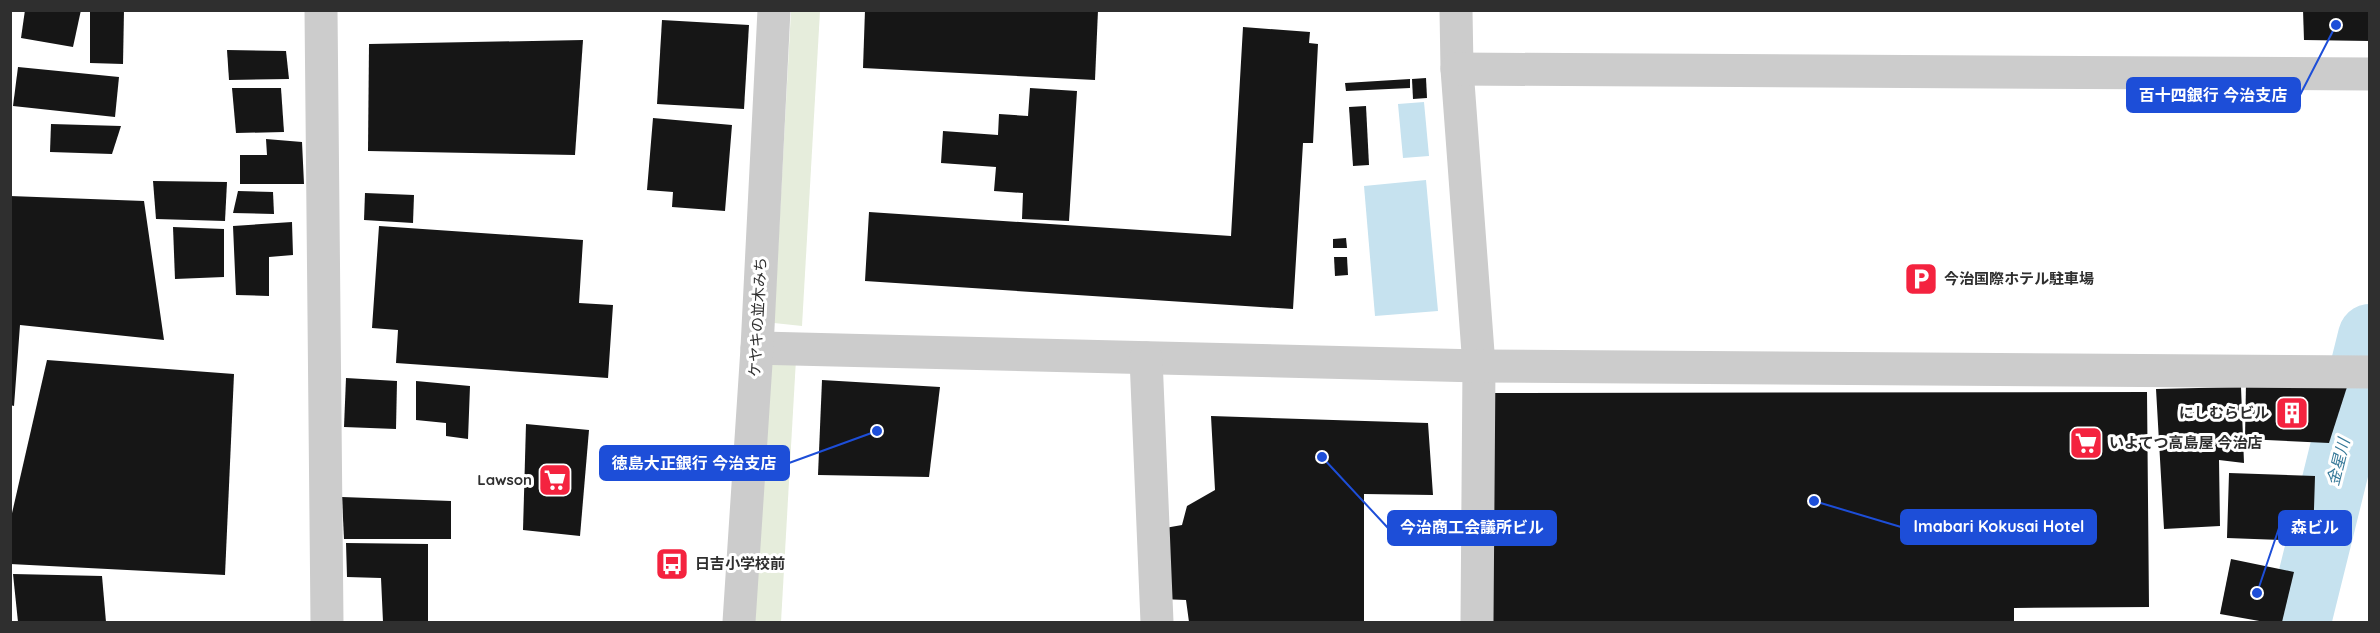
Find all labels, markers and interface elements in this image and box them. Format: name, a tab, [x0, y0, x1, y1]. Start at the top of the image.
callout: 百十四銀行 今治支店	[2127, 78, 2300, 112]
text: 百十四銀行 今治支店	[2139, 85, 2287, 105]
street label: ケヤキの並木みち	[745, 257, 770, 377]
parking icon: 今治国際ホテル駐車場	[1903, 261, 1939, 297]
place label: 今治国際ホテル駐車場	[1944, 269, 2094, 288]
building icon: にしむらビル	[2274, 395, 2310, 431]
place label: にしむらビル	[2179, 403, 2269, 422]
supermarket icon: いよてつ高島屋 今治店	[2068, 425, 2104, 461]
place label: いよてつ高島屋 今治店	[2109, 433, 2263, 452]
water label: 金星川	[2322, 434, 2354, 488]
callout: 徳島大正銀行 今治支店	[600, 446, 789, 480]
text: 徳島大正銀行 今治支店	[612, 453, 776, 473]
supermarket icon: Lawson	[537, 462, 573, 498]
place label: Lawson	[477, 470, 532, 489]
callout: Imabari Kokusai Hotel	[1901, 510, 2096, 544]
callout: 今治商工会議所ビル	[1388, 511, 1556, 545]
callout: 森ビル	[2279, 511, 2351, 545]
text: Imabari Kokusai Hotel	[1914, 516, 2084, 536]
text: 今治商工会議所ビル	[1400, 517, 1544, 537]
text: 森ビル	[2291, 517, 2339, 537]
bus stop icon: 日吉小学校前	[654, 546, 690, 582]
place label: 日吉小学校前	[695, 554, 785, 573]

